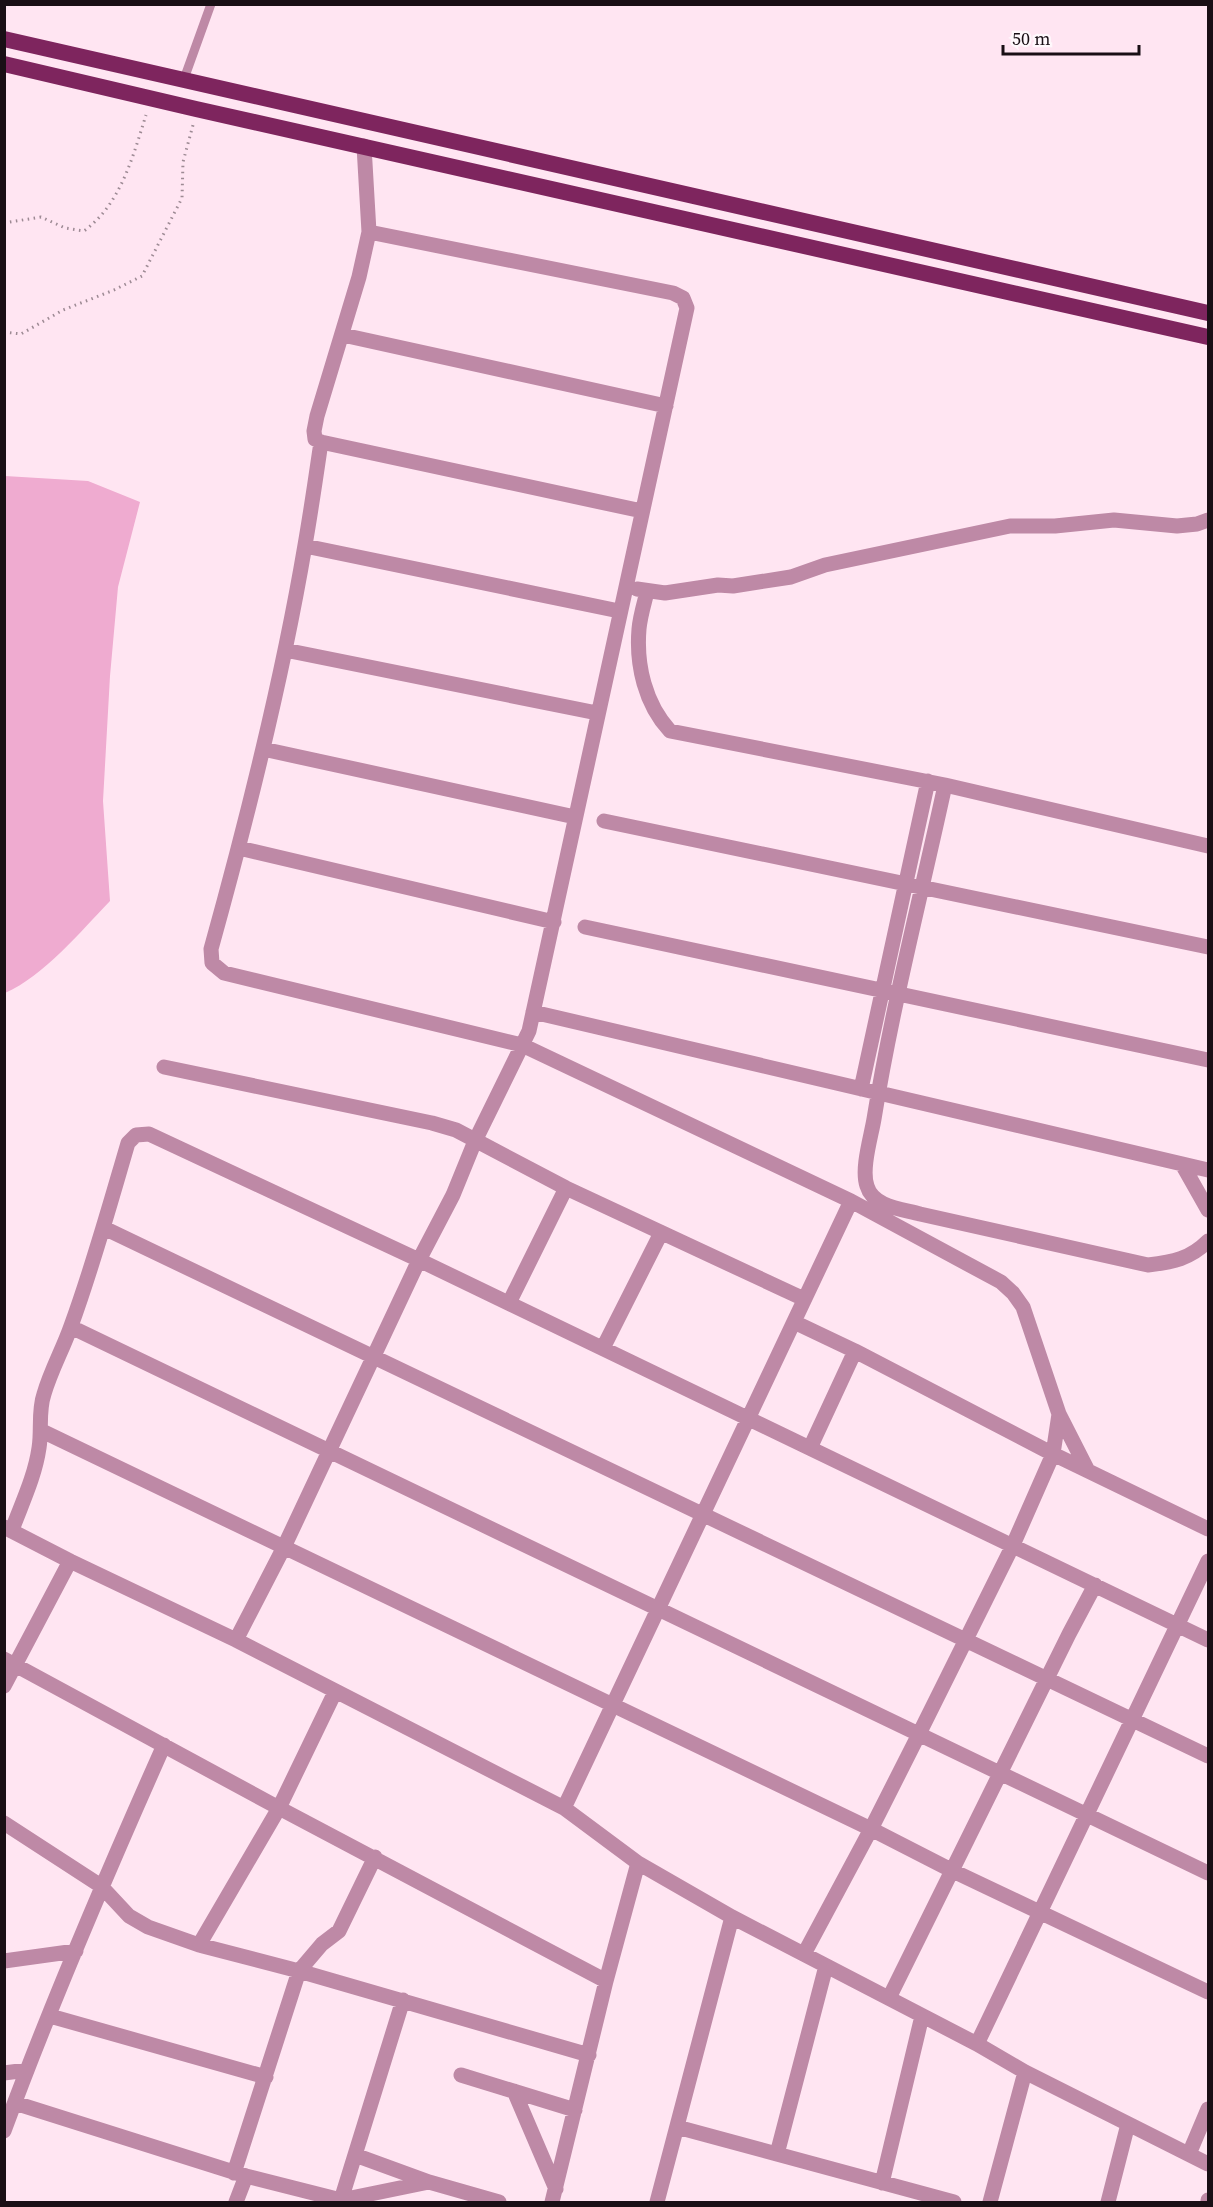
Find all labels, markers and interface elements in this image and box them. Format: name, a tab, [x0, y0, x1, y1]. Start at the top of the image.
scale bar	[1003, 18, 1140, 56]
text: 50 m	[1012, 26, 1050, 51]

